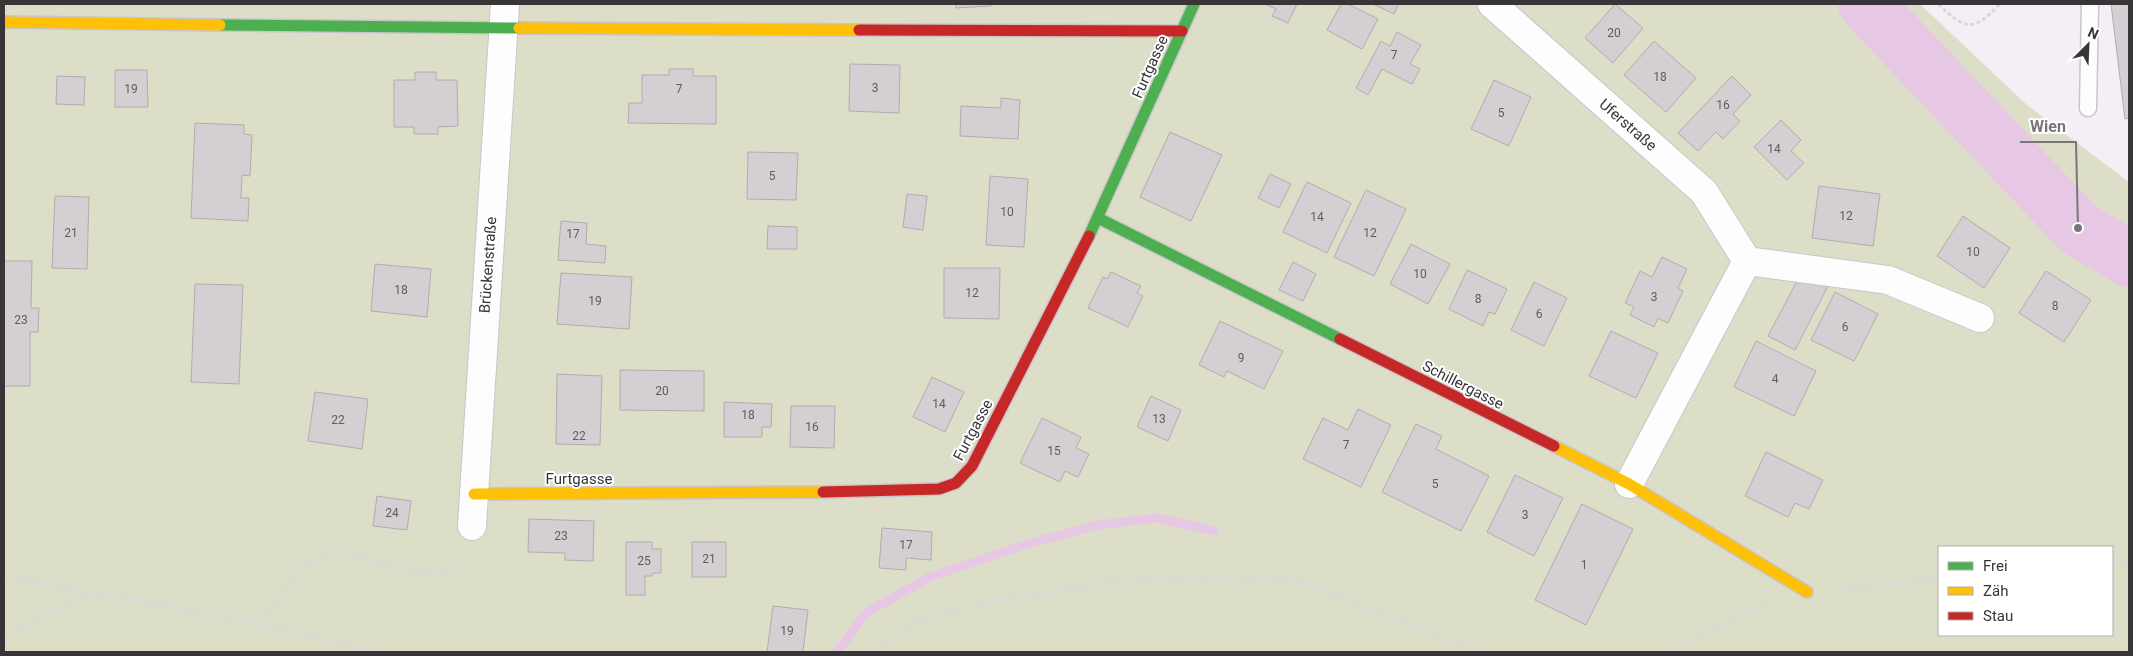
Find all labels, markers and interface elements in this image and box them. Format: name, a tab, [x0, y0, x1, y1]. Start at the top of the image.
north arrow	[2063, 20, 2113, 70]
text: N	[2086, 24, 2101, 42]
house number: 20	[1607, 26, 1621, 40]
street label: Furtgasse	[1128, 33, 1172, 101]
house number: 7	[1391, 48, 1398, 62]
house number: 18	[1653, 70, 1667, 84]
house number: 3	[872, 81, 878, 95]
house number: 19	[124, 82, 138, 96]
house number: 7	[676, 82, 683, 96]
street label: Uferstraße	[1596, 95, 1660, 155]
house number: 16	[1716, 98, 1730, 112]
house number: 5	[1498, 106, 1505, 120]
callout: Wien	[2020, 111, 2076, 142]
text: Wien	[2030, 117, 2066, 136]
house number: 14	[1767, 142, 1781, 156]
house number: 5	[769, 169, 776, 183]
house number: 10	[1000, 205, 1014, 219]
house number: 12	[1839, 209, 1853, 223]
house number: 14	[1310, 210, 1324, 224]
street label: Brückenstraße	[476, 216, 500, 314]
house number: 21	[64, 226, 78, 240]
house number: 12	[1363, 226, 1377, 240]
house number: 17	[566, 227, 580, 241]
house number: 10	[1966, 245, 1980, 259]
house number: 10	[1413, 267, 1427, 281]
house number: 18	[394, 283, 408, 297]
house number: 12	[965, 286, 979, 300]
house number: 3	[1651, 290, 1657, 304]
house number: 8	[1475, 292, 1482, 306]
house number: 19	[588, 294, 602, 308]
house number: 8	[2052, 299, 2059, 313]
house number: 6	[1536, 307, 1543, 321]
house number: 23	[14, 313, 28, 327]
house number: 6	[1842, 320, 1849, 334]
house number: 9	[1238, 351, 1244, 365]
street label: Schillergasse	[1419, 357, 1507, 413]
house number: 4	[1772, 372, 1779, 386]
house number: 20	[655, 384, 669, 398]
street label: Furtgasse	[949, 396, 997, 464]
house number: 14	[932, 397, 946, 411]
house number: 18	[741, 408, 755, 422]
house number: 13	[1152, 412, 1166, 426]
house number: 22	[331, 413, 345, 427]
house number: 16	[805, 420, 819, 434]
house number: 22	[572, 429, 586, 443]
house number: 7	[1343, 438, 1350, 452]
house number: 15	[1047, 444, 1061, 458]
street label: Furtgasse	[546, 470, 612, 488]
house number: 5	[1432, 477, 1439, 491]
house number: 24	[385, 506, 399, 520]
house number: 3	[1522, 508, 1528, 522]
house number: 23	[554, 529, 568, 543]
house number: 17	[899, 538, 913, 552]
legend	[1938, 546, 2113, 636]
house number: 21	[702, 552, 716, 566]
house number: 25	[637, 554, 651, 568]
text: Frei	[1983, 557, 2008, 575]
house number: 1	[1581, 558, 1587, 572]
text: Zäh	[1983, 582, 2008, 600]
text: Stau	[1983, 607, 2013, 625]
house number: 19	[780, 624, 794, 638]

